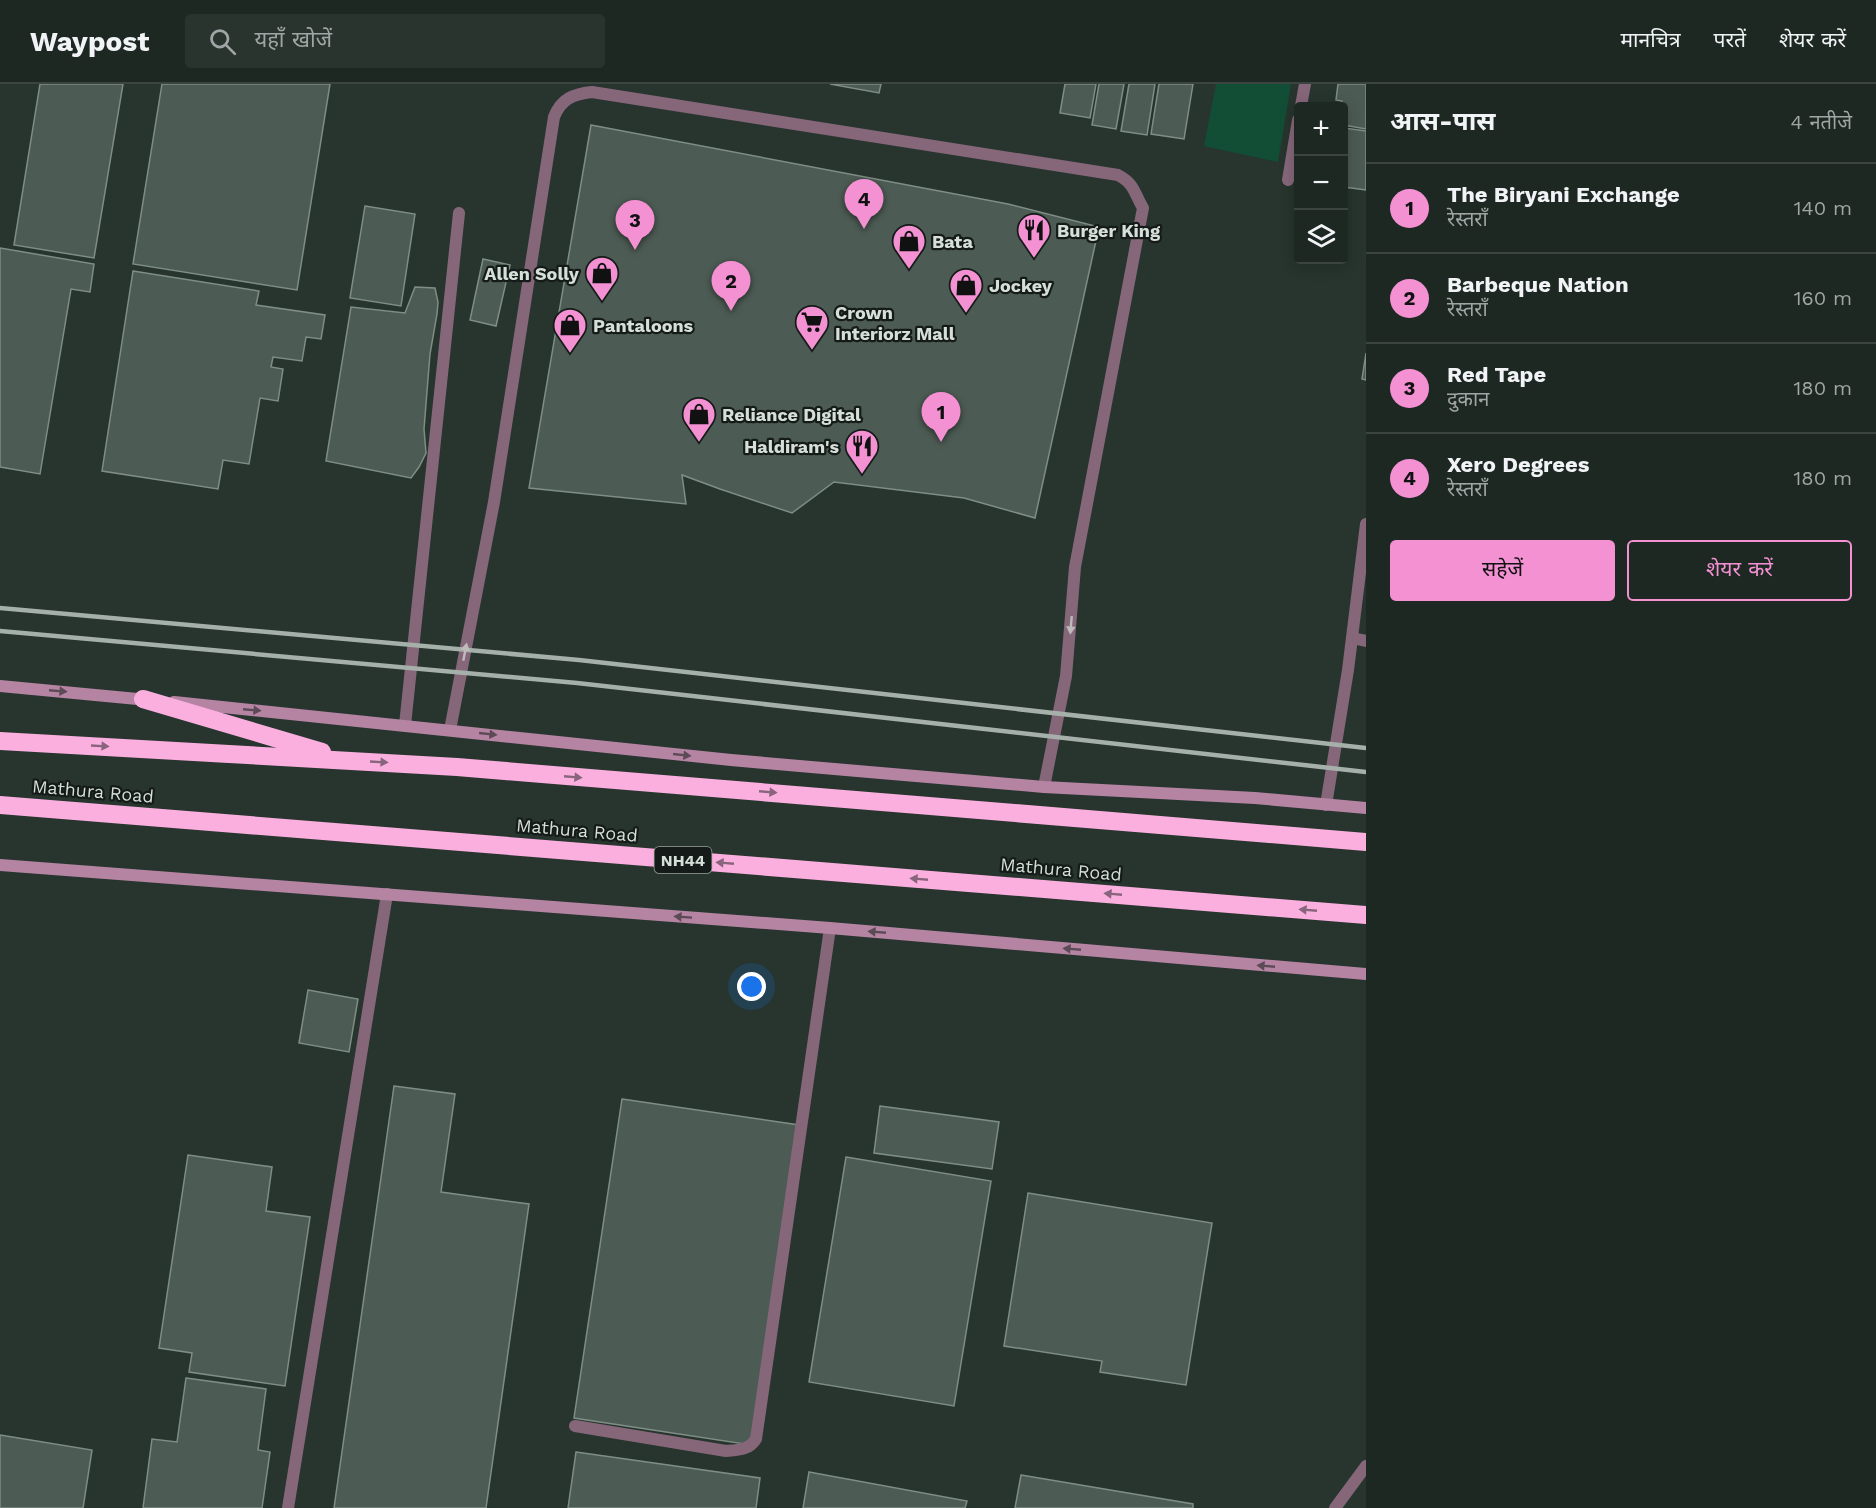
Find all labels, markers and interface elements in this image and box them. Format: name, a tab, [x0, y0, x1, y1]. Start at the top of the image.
search box	[185, 14, 605, 68]
text: Waypost	[30, 25, 149, 58]
icon: search	[206, 25, 239, 58]
text: यहाँ खोजें	[254, 27, 332, 52]
text: मानचित्र	[1621, 27, 1681, 52]
text: परतें	[1714, 27, 1746, 52]
text: शेयर करें	[1779, 27, 1846, 52]
map controls	[1294, 102, 1348, 264]
button: +	[1294, 102, 1348, 156]
text: आस-पास	[1390, 106, 1496, 136]
text: 4 नतीजे	[1790, 110, 1852, 134]
button: −	[1294, 156, 1348, 210]
pin: 4	[844, 180, 884, 229]
text: The Biryani Exchange	[1447, 182, 1680, 207]
text: 1	[1405, 196, 1414, 220]
text: 140 m	[1794, 196, 1852, 220]
pin: 3	[616, 200, 654, 250]
text: रेस्तराँ	[1447, 207, 1488, 231]
button: layers	[1294, 210, 1348, 264]
restaurant icon: Burger King	[1016, 212, 1052, 259]
place label: Burger King	[1057, 220, 1161, 241]
shop icon: Bata	[891, 223, 927, 270]
place label: Bata	[932, 231, 973, 252]
shop icon: Allen Solly	[584, 255, 620, 302]
pin: 2	[712, 262, 750, 311]
place label: Allen Solly	[484, 263, 580, 284]
shop icon: Jockey	[948, 267, 984, 314]
text: Barbeque Nation	[1447, 272, 1629, 297]
place label: Jockey	[989, 275, 1053, 296]
text: 2	[1404, 286, 1415, 310]
text: 160 m	[1794, 286, 1852, 310]
text: रेस्तराँ	[1447, 297, 1488, 321]
place label: Crown Interiorz Mall	[835, 302, 955, 344]
supermarket icon: Crown Interiorz Mall	[794, 304, 830, 351]
shop icon: Pantaloons	[552, 307, 588, 354]
place label: Pantaloons	[593, 315, 694, 336]
text: Red Tape	[1447, 362, 1546, 387]
text: 3	[1404, 376, 1415, 400]
text: 180 m	[1794, 376, 1852, 400]
text: दुकान	[1447, 387, 1489, 411]
pin: 1	[922, 392, 960, 442]
shop icon: Reliance Digital	[681, 396, 717, 443]
place label: Reliance Digital	[722, 404, 861, 425]
restaurant icon: Haldiram's	[844, 428, 880, 475]
place label: Haldiram's	[744, 436, 839, 457]
text: Xero Degrees	[1447, 452, 1590, 477]
text: 4	[1403, 466, 1416, 490]
text: 180 m	[1794, 466, 1852, 490]
text: रेस्तराँ	[1447, 477, 1488, 501]
button: सहेजें	[1390, 540, 1615, 601]
button: शेयर करें	[1627, 540, 1852, 601]
one-way arrow	[1066, 616, 1075, 635]
one-way arrow	[461, 642, 470, 661]
one-way arrow	[49, 686, 68, 696]
one-way arrow	[243, 705, 262, 714]
one-way arrow	[479, 729, 498, 739]
one-way arrow	[91, 742, 110, 751]
one-way arrow	[673, 750, 692, 759]
one-way arrow	[369, 758, 388, 767]
one-way arrow	[564, 772, 583, 781]
street label: Mathura Road	[31, 775, 155, 807]
one-way arrow	[758, 788, 777, 797]
street label: Mathura Road	[515, 814, 639, 846]
road number: NH44	[654, 847, 712, 873]
street label: Mathura Road	[999, 853, 1123, 885]
one-way arrow	[715, 858, 734, 868]
one-way arrow	[909, 874, 928, 883]
one-way arrow	[1104, 889, 1123, 899]
one-way arrow	[1298, 905, 1317, 915]
one-way arrow	[673, 912, 692, 922]
one-way arrow	[868, 927, 887, 937]
one-way arrow	[1062, 944, 1081, 954]
one-way arrow	[1256, 961, 1275, 970]
your location	[737, 972, 766, 1001]

